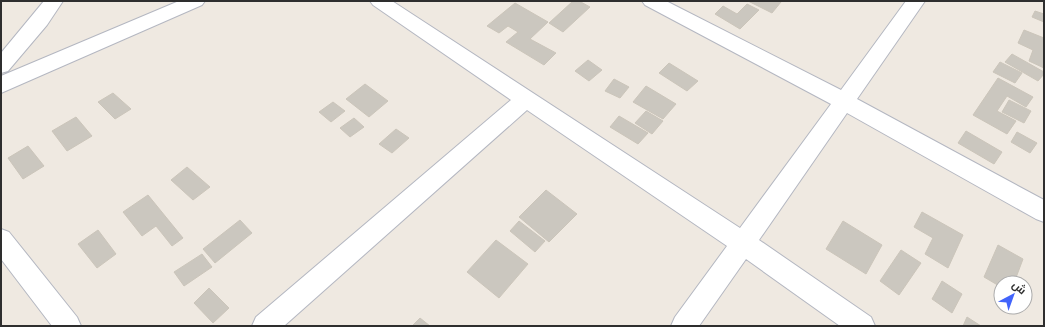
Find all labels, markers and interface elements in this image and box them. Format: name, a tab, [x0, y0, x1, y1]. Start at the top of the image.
north arrow	[993, 275, 1033, 315]
text: ش	[1010, 278, 1029, 297]

